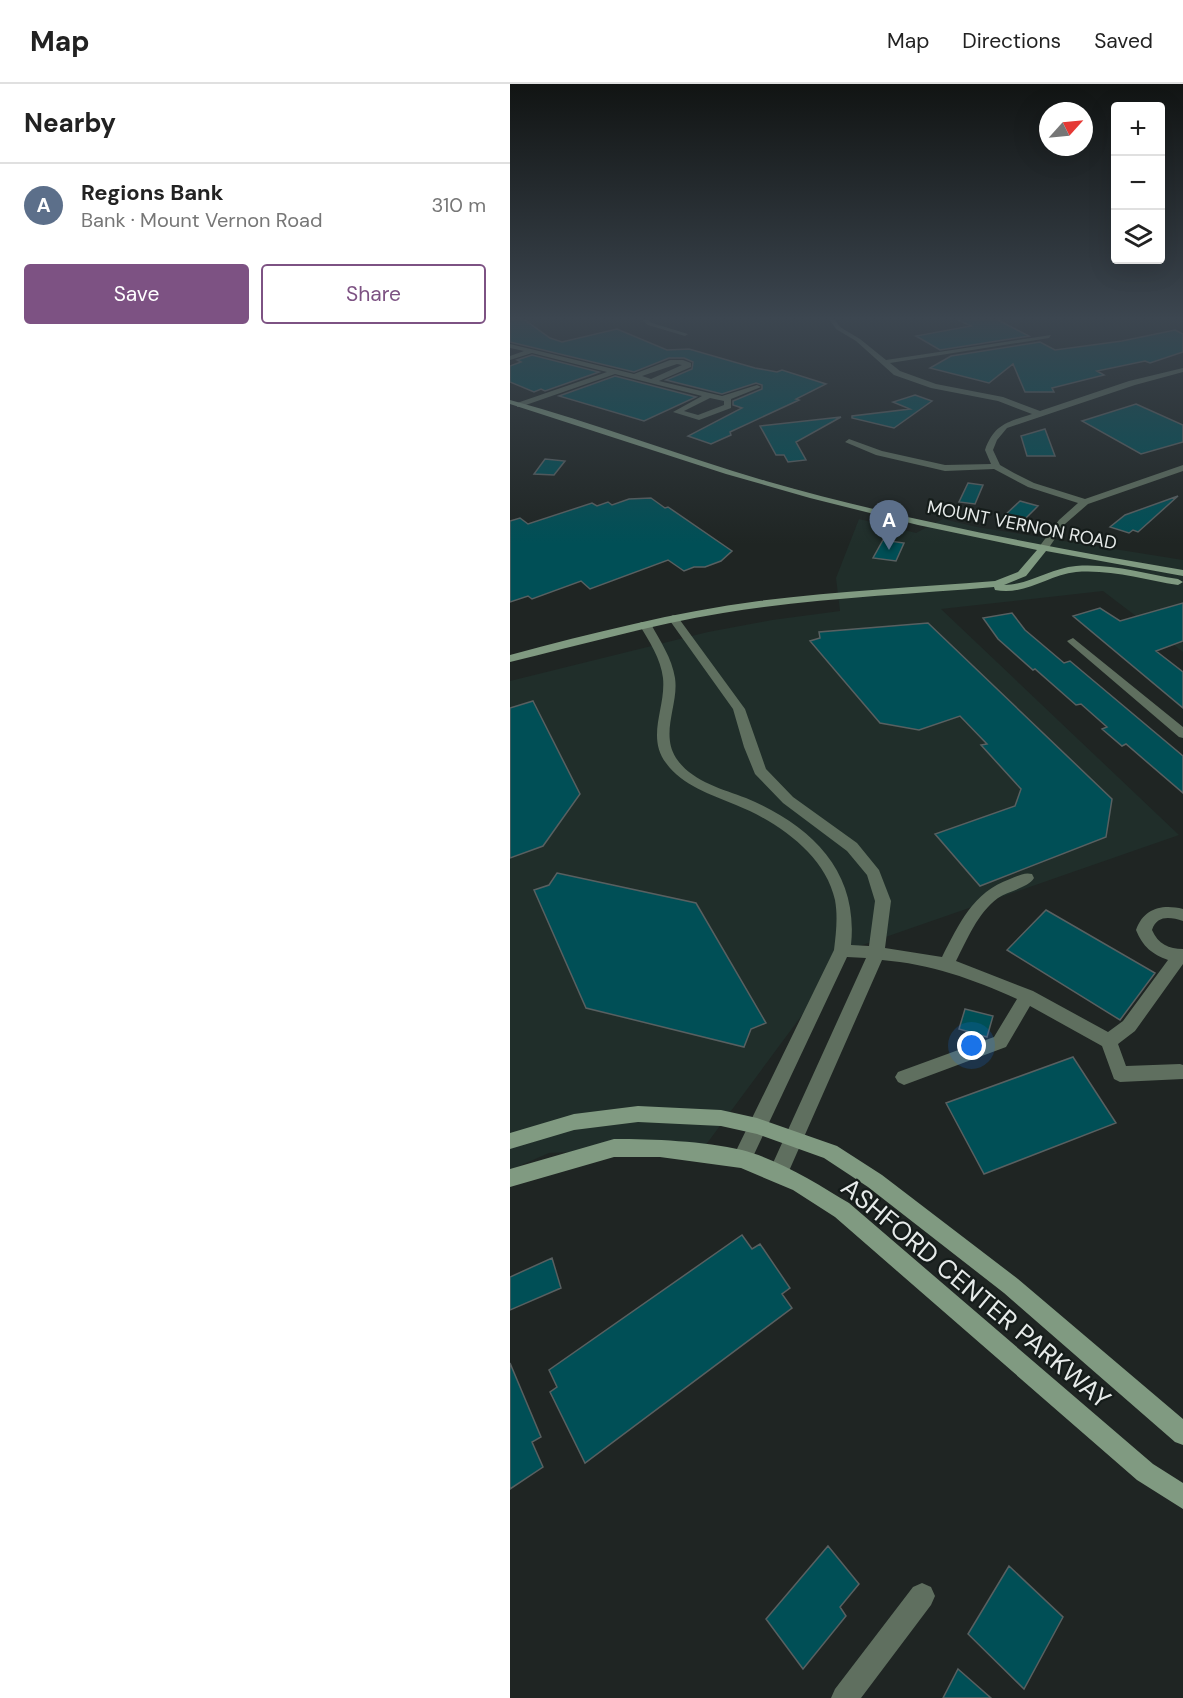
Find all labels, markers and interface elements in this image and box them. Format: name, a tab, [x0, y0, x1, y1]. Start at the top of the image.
text: Map	[30, 23, 90, 60]
text: Map	[887, 27, 929, 55]
text: Directions	[962, 27, 1061, 55]
text: Saved	[1094, 27, 1153, 55]
north arrow	[1039, 102, 1093, 156]
map controls	[1111, 102, 1165, 264]
button: +	[1111, 102, 1165, 156]
text: Nearby	[24, 106, 116, 140]
button: −	[1111, 156, 1165, 210]
text: Regions Bank	[81, 178, 223, 207]
text: A	[36, 192, 51, 218]
text: 310 m	[431, 192, 486, 218]
text: Bank · Mount Vernon Road	[81, 207, 322, 233]
button: layers	[1111, 210, 1165, 264]
button: Save	[24, 264, 249, 324]
button: Share	[261, 264, 486, 324]
street label: MOUNT VERNON ROAD	[925, 495, 1119, 555]
pin: A	[870, 500, 908, 550]
your location	[957, 1031, 986, 1060]
street label: ASHFORD CENTER PARKWAY	[834, 1170, 1118, 1416]

